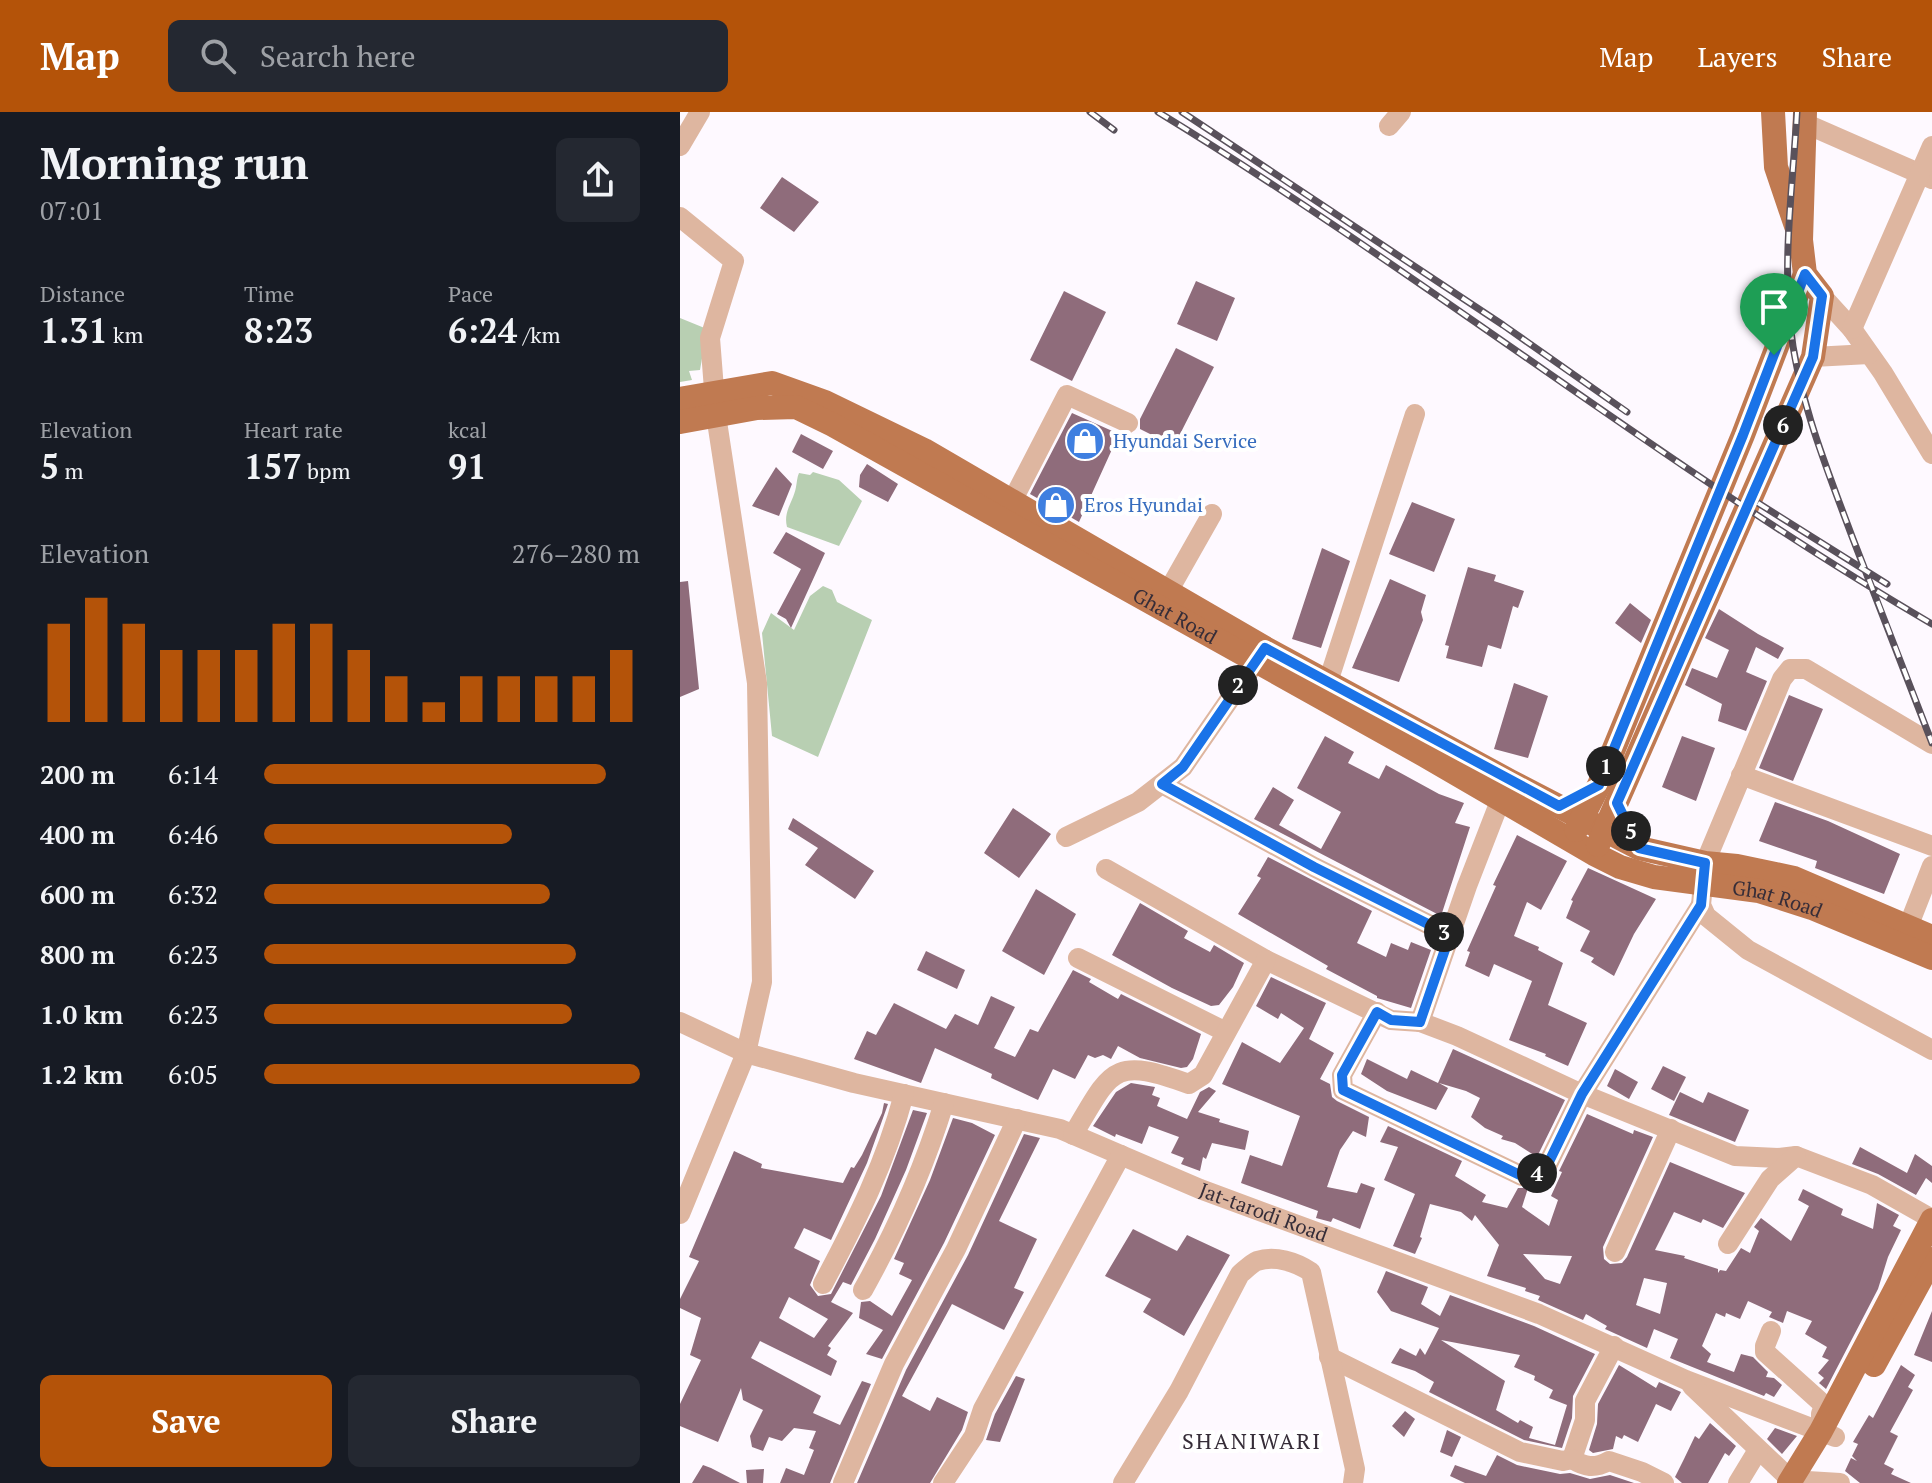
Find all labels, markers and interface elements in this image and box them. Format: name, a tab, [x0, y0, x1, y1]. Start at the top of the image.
search box	[168, 20, 728, 92]
text: Map	[40, 31, 120, 81]
icon: search	[196, 34, 240, 78]
text: Search here	[260, 36, 416, 76]
text: Map	[1599, 38, 1653, 75]
text: Layers	[1697, 38, 1778, 75]
text: Share	[1822, 38, 1892, 75]
text: Morning run	[40, 133, 309, 192]
button: share	[556, 138, 640, 222]
text: 07:01	[40, 193, 104, 227]
pin	[1740, 273, 1808, 355]
text: Distance	[40, 279, 125, 308]
text: Time	[244, 279, 294, 308]
text: Pace	[448, 279, 493, 308]
icon: arrive	[1752, 285, 1796, 329]
text: 1.31	[40, 308, 108, 353]
text: 8:23	[244, 308, 313, 353]
text: 6:24	[448, 308, 517, 353]
text: km	[108, 320, 143, 349]
text: /km	[517, 320, 561, 349]
pin: 6	[1763, 405, 1803, 445]
text: 6	[1777, 410, 1789, 439]
text: Elevation	[40, 415, 132, 444]
text: Heart rate	[244, 415, 343, 444]
text: kcal	[448, 415, 487, 444]
shop icon: Hyundai Service	[1064, 420, 1106, 462]
place label: Hyundai Service	[1113, 427, 1257, 454]
text: 5	[40, 444, 59, 489]
text: 157	[244, 444, 302, 489]
text: 91	[448, 444, 486, 489]
text: m	[59, 456, 84, 485]
text: bpm	[302, 456, 350, 485]
shop icon: Eros Hyundai	[1035, 484, 1077, 526]
place label: Eros Hyundai	[1084, 491, 1203, 518]
text: Elevation	[40, 536, 149, 570]
text: 276–280 m	[512, 536, 640, 570]
street label: Ghat Road	[1128, 581, 1222, 650]
pin: 2	[1218, 665, 1258, 705]
text: 2	[1232, 670, 1244, 699]
pin: 1	[1586, 746, 1626, 786]
text: 1	[1600, 751, 1612, 780]
text: 200 m	[40, 757, 115, 791]
text: 6:14	[168, 757, 218, 791]
pin: 5	[1611, 811, 1651, 851]
text: 5	[1625, 816, 1637, 845]
text: 400 m	[40, 817, 115, 851]
text: 6:46	[168, 817, 218, 851]
street label: Ghat Road	[1731, 874, 1827, 924]
text: 600 m	[40, 877, 115, 911]
text: 6:32	[168, 877, 218, 911]
pin: 3	[1424, 912, 1464, 952]
text: 3	[1438, 917, 1450, 946]
text: 800 m	[40, 937, 115, 971]
text: 6:23	[168, 937, 218, 971]
text: 1.0 km	[40, 997, 123, 1031]
text: 6:23	[168, 997, 218, 1031]
text: 1.2 km	[40, 1057, 123, 1091]
text: 6:05	[168, 1057, 218, 1091]
pin: 4	[1517, 1153, 1557, 1193]
text: 4	[1531, 1158, 1543, 1187]
street label: Jat-tarodi Road	[1196, 1176, 1332, 1248]
button: Save	[40, 1375, 332, 1467]
button: Share	[348, 1375, 640, 1467]
district label: SHANIWARI	[1182, 1426, 1322, 1455]

